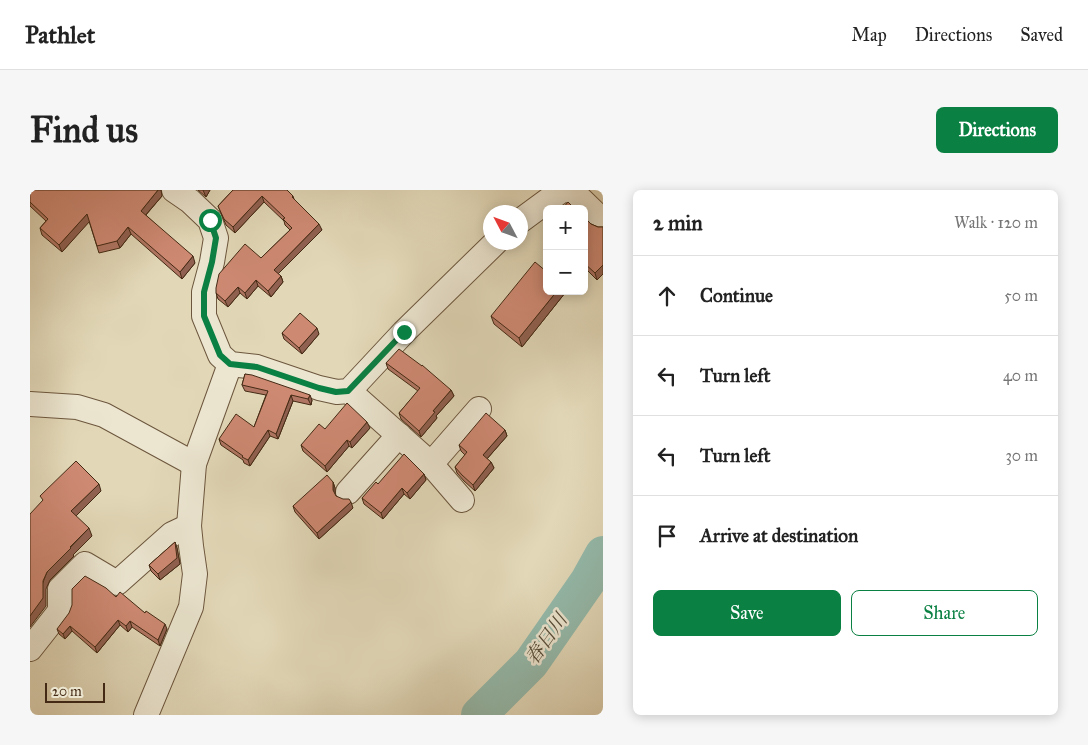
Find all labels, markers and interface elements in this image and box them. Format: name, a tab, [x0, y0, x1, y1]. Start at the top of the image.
text: Pathlet	[25, 20, 95, 50]
text: Map	[851, 24, 887, 46]
text: Directions	[915, 24, 992, 46]
text: Saved	[1020, 24, 1063, 46]
button: Directions	[936, 107, 1058, 153]
text: Find us	[30, 109, 138, 152]
north arrow	[483, 205, 528, 250]
map controls	[543, 205, 588, 295]
button: +	[543, 205, 588, 250]
route start	[199, 209, 222, 232]
text: 2 min	[653, 210, 703, 236]
text: Walk · 120 m	[954, 213, 1038, 232]
button: −	[543, 250, 588, 295]
icon: ahead	[653, 282, 681, 310]
text: Continue	[700, 284, 773, 307]
text: 50 m	[1004, 286, 1038, 305]
route end	[393, 321, 416, 344]
icon: left	[653, 362, 681, 390]
text: Turn left	[700, 364, 770, 387]
text: 40 m	[1003, 366, 1038, 385]
icon: left	[653, 442, 681, 470]
text: Turn left	[700, 444, 770, 467]
text: 30 m	[1005, 446, 1038, 465]
icon: arrive	[653, 522, 681, 550]
text: Arrive at destination	[700, 524, 858, 547]
button: Save	[653, 590, 841, 636]
button: Share	[851, 590, 1038, 636]
water label: 春日川	[520, 607, 573, 669]
scale bar	[45, 680, 105, 703]
text: 20 m	[52, 683, 82, 700]

